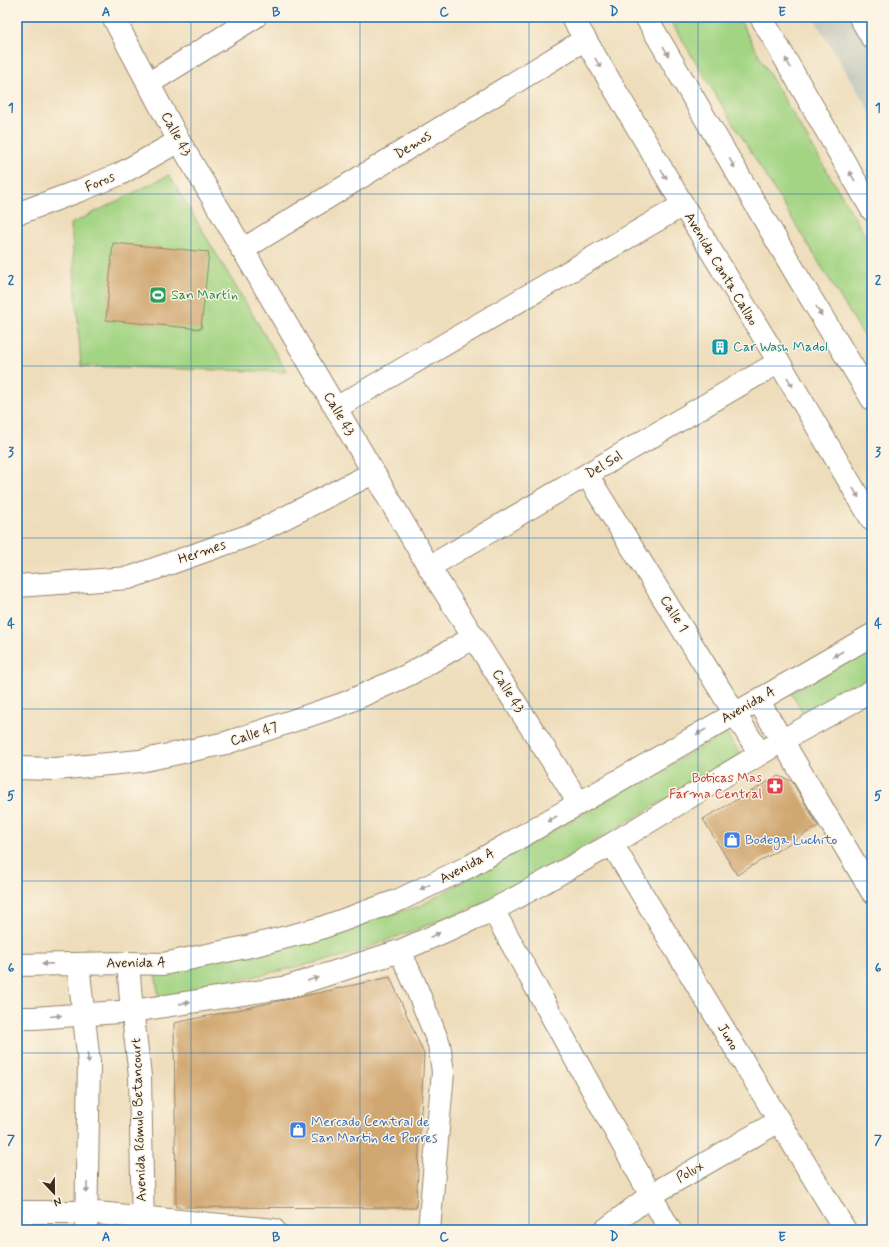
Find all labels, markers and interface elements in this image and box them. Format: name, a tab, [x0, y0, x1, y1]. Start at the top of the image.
text: A	[102, 4, 110, 21]
text: B	[272, 4, 281, 21]
text: C	[439, 4, 449, 21]
text: D	[610, 4, 619, 21]
text: E	[778, 4, 786, 21]
one-way arrow	[662, 46, 670, 56]
one-way arrow	[784, 57, 791, 69]
one-way arrow	[594, 58, 602, 68]
text: 1	[8, 100, 14, 117]
text: 1	[875, 100, 881, 117]
street label: Calle 43	[157, 109, 196, 159]
street label: Demos	[391, 126, 435, 163]
one-way arrow	[728, 157, 735, 169]
street label: Foros	[82, 168, 118, 196]
one-way arrow	[661, 169, 668, 181]
one-way arrow	[849, 170, 856, 182]
street label: Avenida Canta Callao	[680, 209, 762, 329]
text: 2	[8, 272, 15, 289]
text: 2	[875, 272, 882, 289]
sports icon: San Martín	[148, 285, 168, 305]
place label: San Martín	[171, 286, 238, 304]
one-way arrow	[815, 305, 822, 317]
building icon: Car Wash Madol	[710, 337, 730, 357]
place label: Car Wash Madol	[733, 338, 828, 356]
one-way arrow	[787, 376, 794, 388]
street label: Calle 43	[319, 389, 359, 439]
text: 3	[8, 444, 14, 461]
text: 3	[875, 444, 881, 461]
street label: Del Sol	[582, 447, 626, 483]
one-way arrow	[853, 487, 860, 499]
street label: Hermes	[176, 535, 228, 569]
street label: Calle 1	[656, 592, 692, 636]
text: 4	[7, 616, 15, 633]
text: 4	[874, 616, 882, 633]
one-way arrow	[832, 651, 844, 658]
street label: Calle 43	[488, 666, 528, 716]
street label: Avenida A	[718, 682, 778, 728]
street label: Calle 47	[228, 718, 280, 750]
one-way arrow	[695, 729, 707, 736]
place label: Boticas Mas Farma Central	[669, 769, 762, 803]
pharmacy icon: Boticas Mas Farma Central	[765, 776, 785, 796]
text: 5	[7, 788, 15, 805]
text: 5	[874, 788, 882, 805]
one-way arrow	[546, 815, 558, 822]
shop icon: Bodega Luchito	[722, 830, 742, 850]
place label: Bodega Luchito	[745, 831, 838, 850]
street label: Avenida A	[436, 844, 498, 888]
one-way arrow	[420, 884, 431, 890]
one-way arrow	[429, 932, 441, 939]
street label: Avenida A	[106, 953, 166, 973]
text: 6	[8, 960, 15, 977]
text: 6	[875, 960, 882, 977]
one-way arrow	[41, 961, 53, 968]
one-way arrow	[307, 976, 319, 982]
one-way arrow	[179, 1000, 191, 1006]
one-way arrow	[50, 1013, 62, 1020]
street label: Juno	[713, 1020, 743, 1054]
street label: Avenida Rómulo Betancourt	[127, 1038, 151, 1202]
one-way arrow	[85, 1052, 92, 1065]
place label: Mercado Central de San Martin de Porres	[311, 1113, 438, 1147]
shop icon: Mercado Central de San Martin de Porres	[288, 1120, 308, 1140]
text: 7	[7, 1132, 15, 1149]
text: 7	[874, 1132, 882, 1149]
street label: Polux	[673, 1157, 707, 1187]
north arrow	[34, 1173, 74, 1213]
one-way arrow	[84, 1182, 90, 1195]
text: N	[51, 1193, 63, 1209]
text: A	[102, 1229, 110, 1246]
text: B	[272, 1229, 281, 1246]
text: C	[439, 1229, 449, 1246]
text: D	[610, 1229, 619, 1246]
text: E	[778, 1229, 786, 1246]

